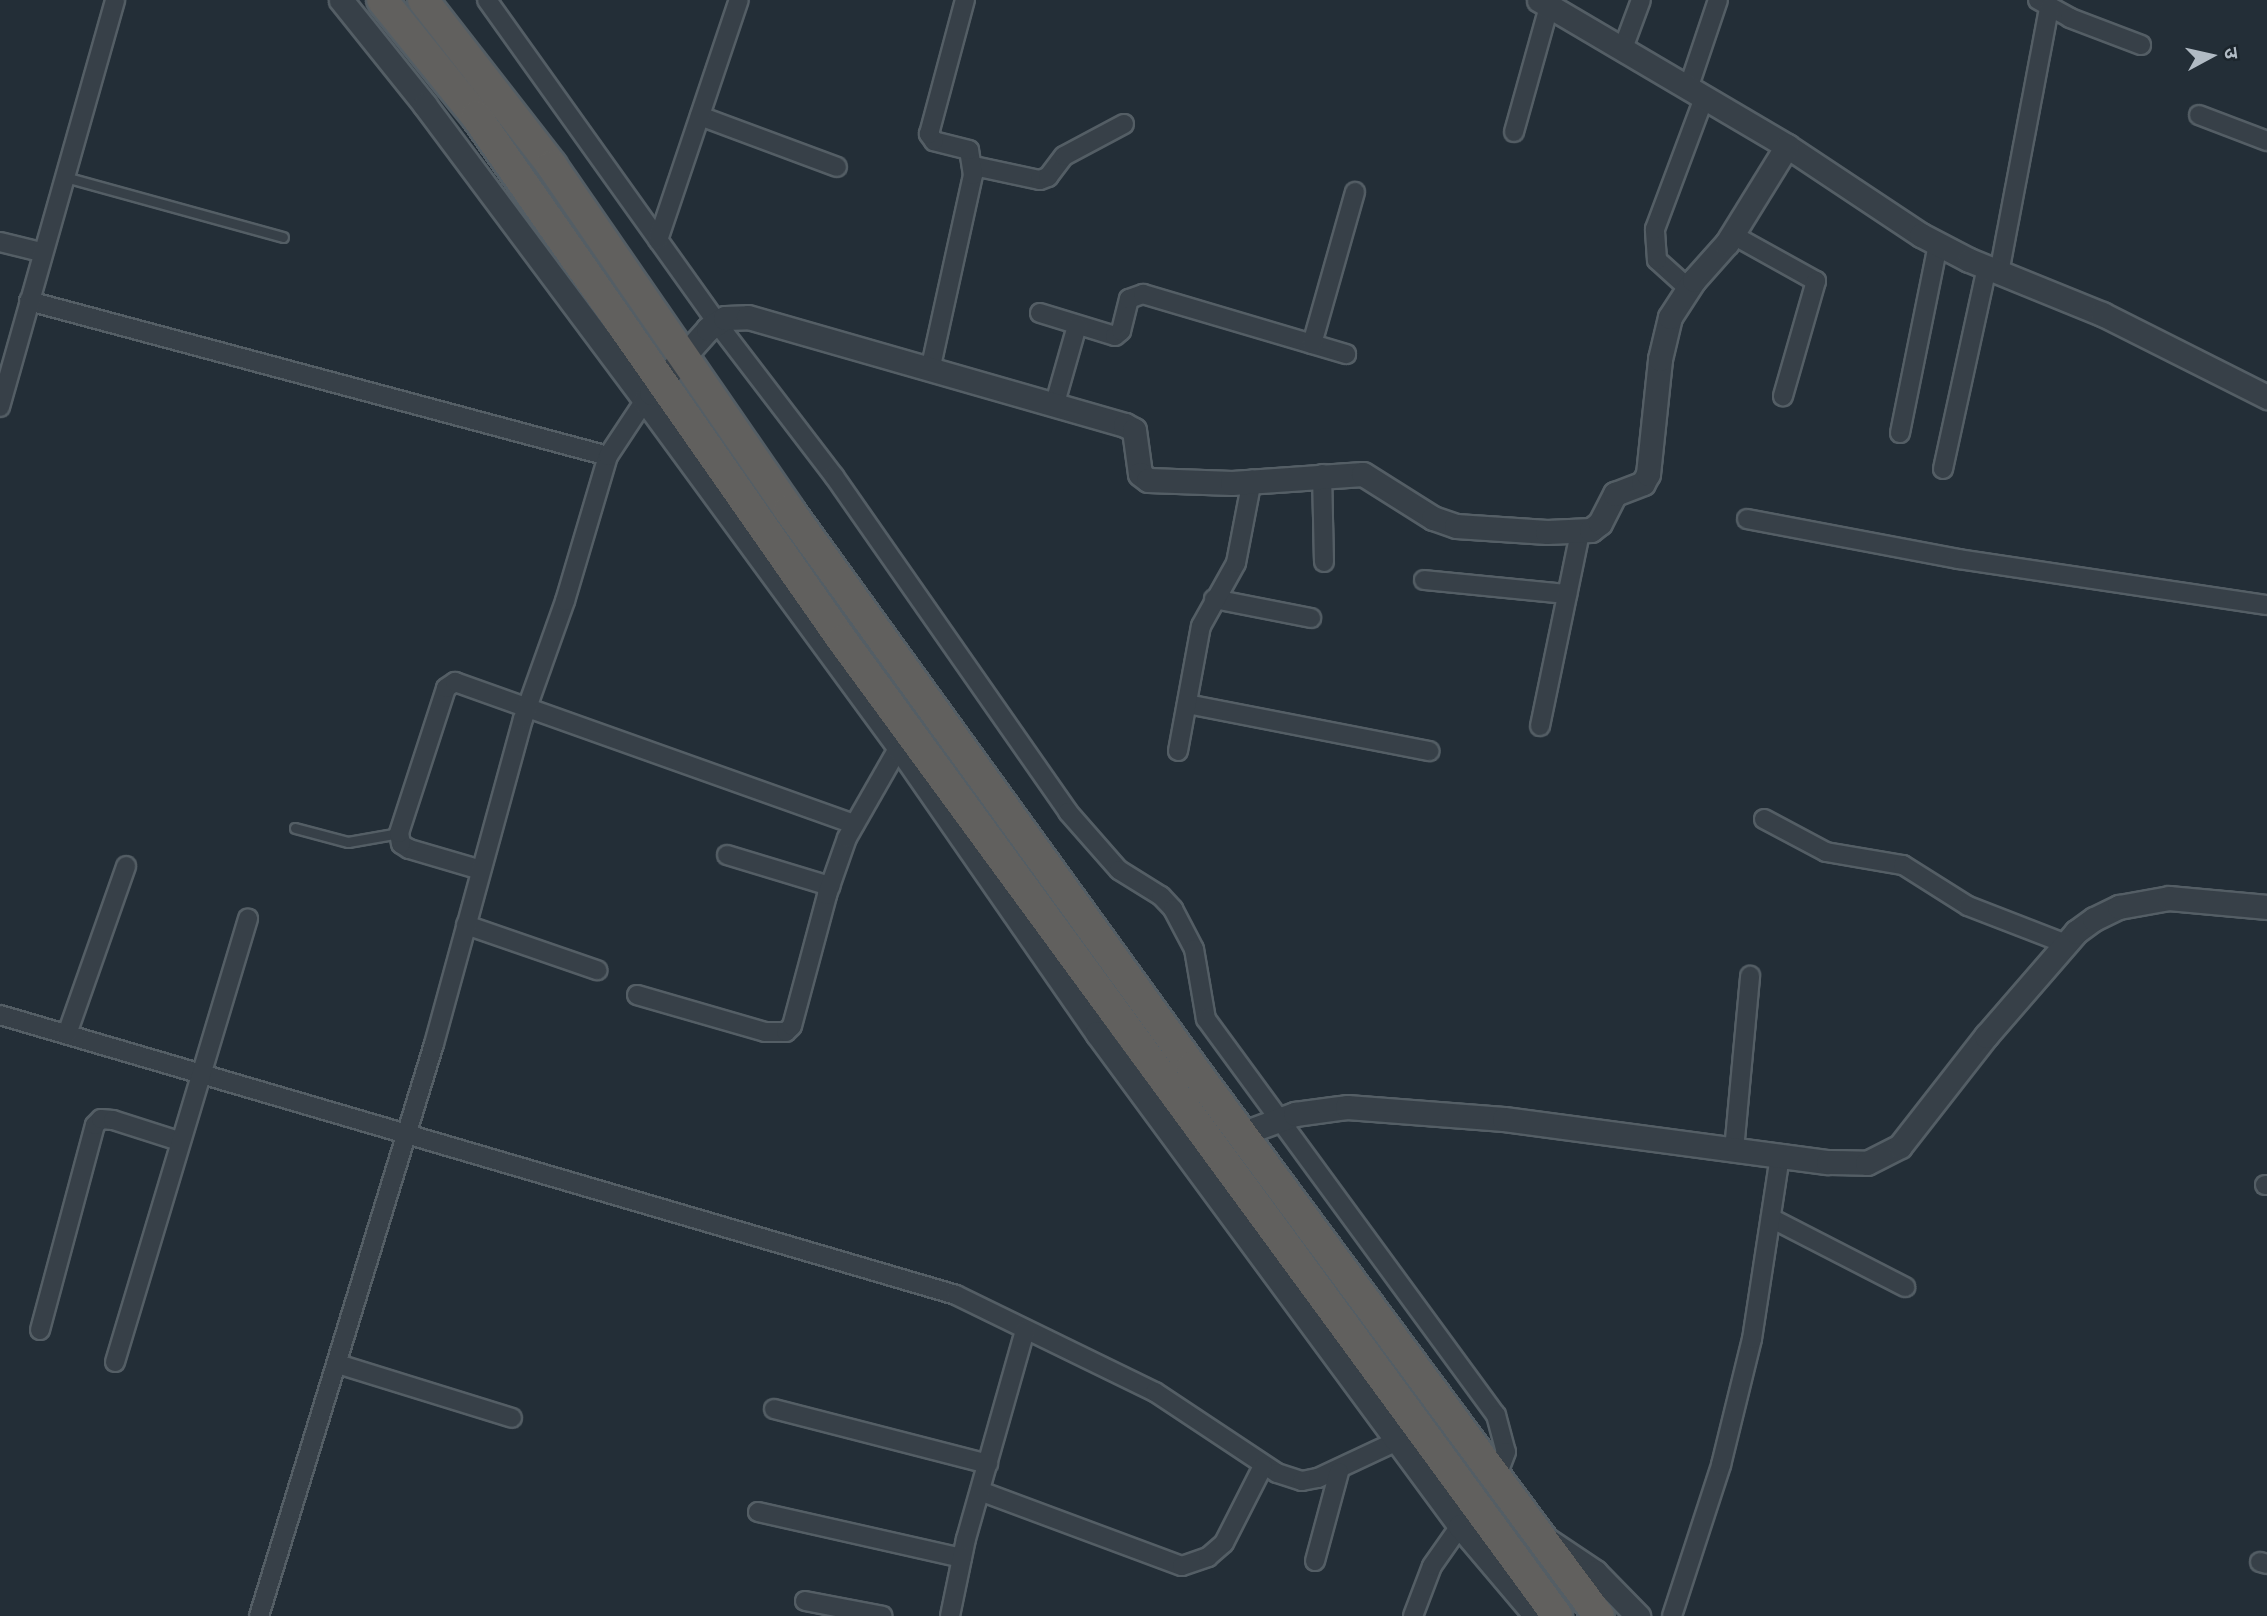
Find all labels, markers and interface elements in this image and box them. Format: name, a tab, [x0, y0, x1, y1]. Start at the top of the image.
north arrow	[2176, 21, 2246, 91]
text: उ	[2217, 45, 2247, 61]

